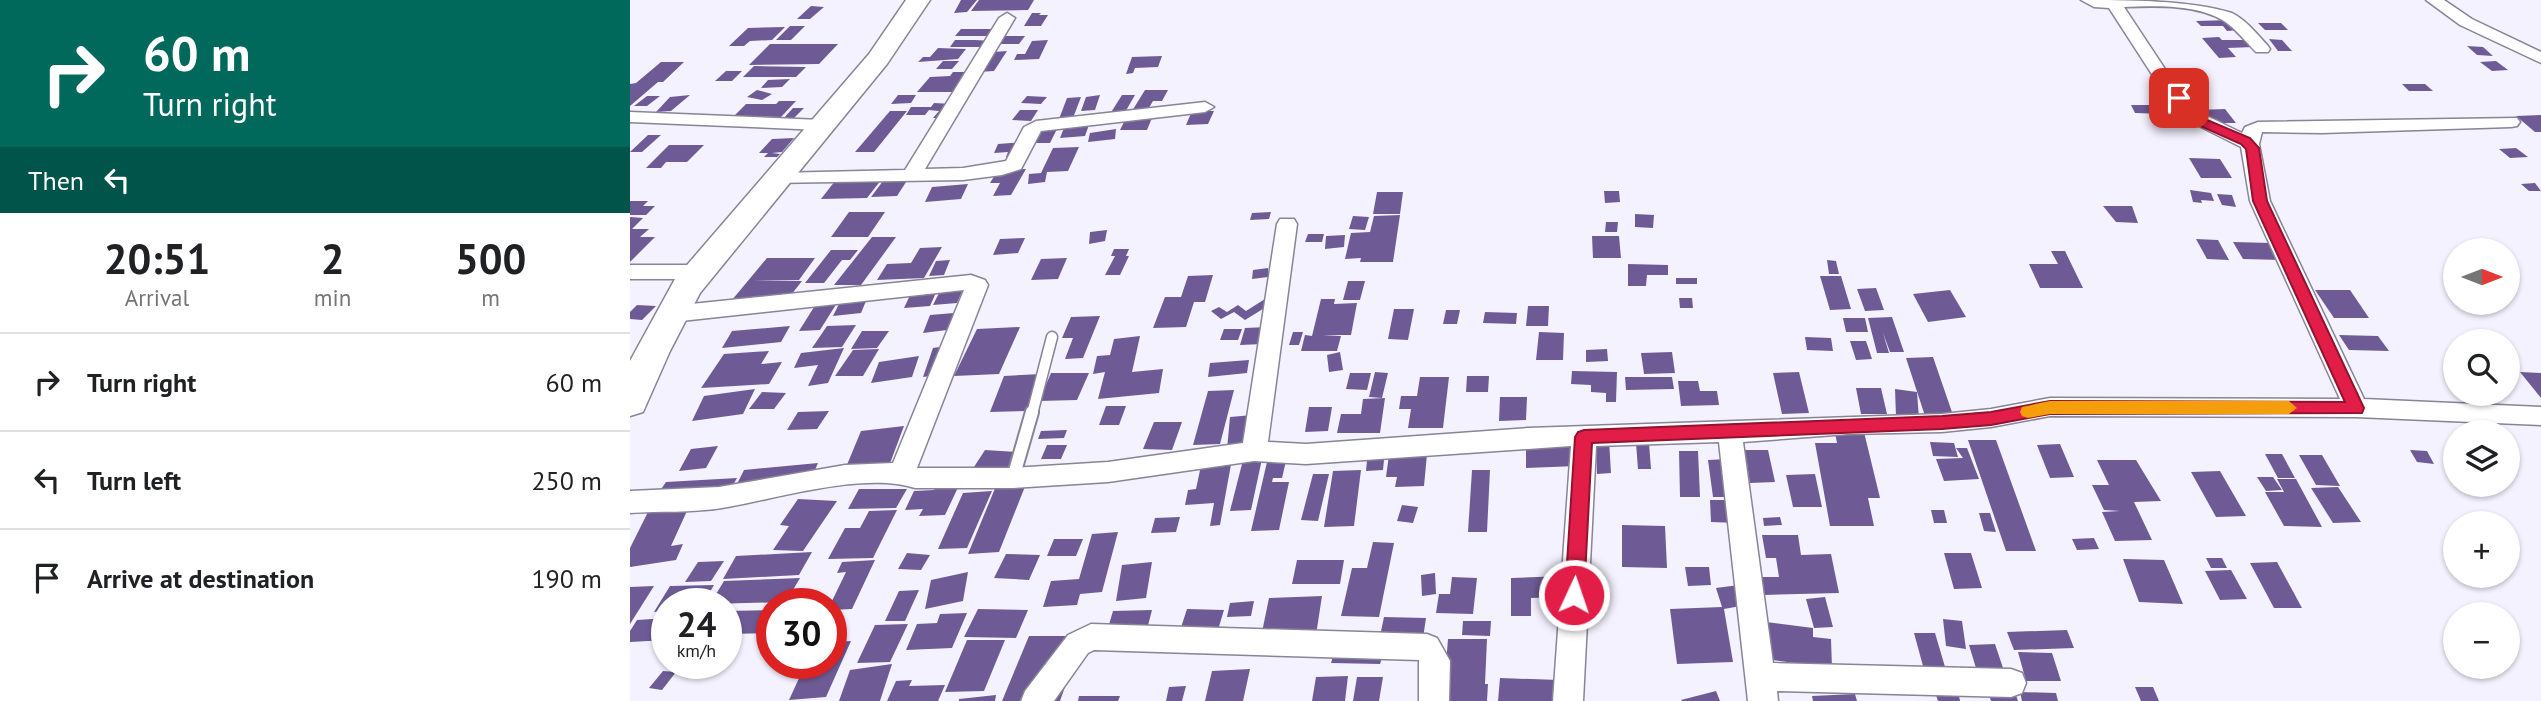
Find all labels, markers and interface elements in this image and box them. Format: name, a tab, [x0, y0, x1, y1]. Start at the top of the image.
text: 60 m	[143, 21, 250, 85]
icon: right	[28, 28, 119, 119]
pin	[2149, 68, 2209, 128]
icon: arrive	[2160, 79, 2198, 117]
text: Turn right	[143, 83, 277, 125]
icon: left	[98, 161, 136, 199]
text: Then	[28, 164, 84, 197]
text: 20:51	[104, 231, 210, 286]
text: 2	[321, 231, 344, 286]
text: 500	[455, 231, 526, 286]
north arrow	[2443, 238, 2520, 315]
map controls	[2443, 238, 2520, 679]
text: Arrival	[125, 283, 189, 312]
text: min	[314, 283, 351, 312]
text: m	[481, 283, 500, 312]
button: search	[2443, 329, 2520, 406]
icon: right	[28, 363, 66, 401]
text: Turn right	[87, 366, 196, 399]
text: 60 m	[546, 366, 602, 399]
button: layers	[2443, 420, 2520, 497]
icon: left	[28, 461, 66, 499]
text: Turn left	[87, 464, 181, 497]
text: 250 m	[531, 464, 602, 497]
button: +	[2443, 511, 2520, 588]
position arrow	[1537, 558, 1611, 632]
icon: arrive	[28, 559, 66, 597]
text: Arrive at destination	[87, 562, 314, 595]
text: 190 m	[531, 562, 602, 595]
speed limit sign: 30	[756, 588, 847, 679]
text: 24	[677, 601, 716, 647]
button: −	[2443, 602, 2520, 679]
text: km/h	[677, 639, 716, 662]

